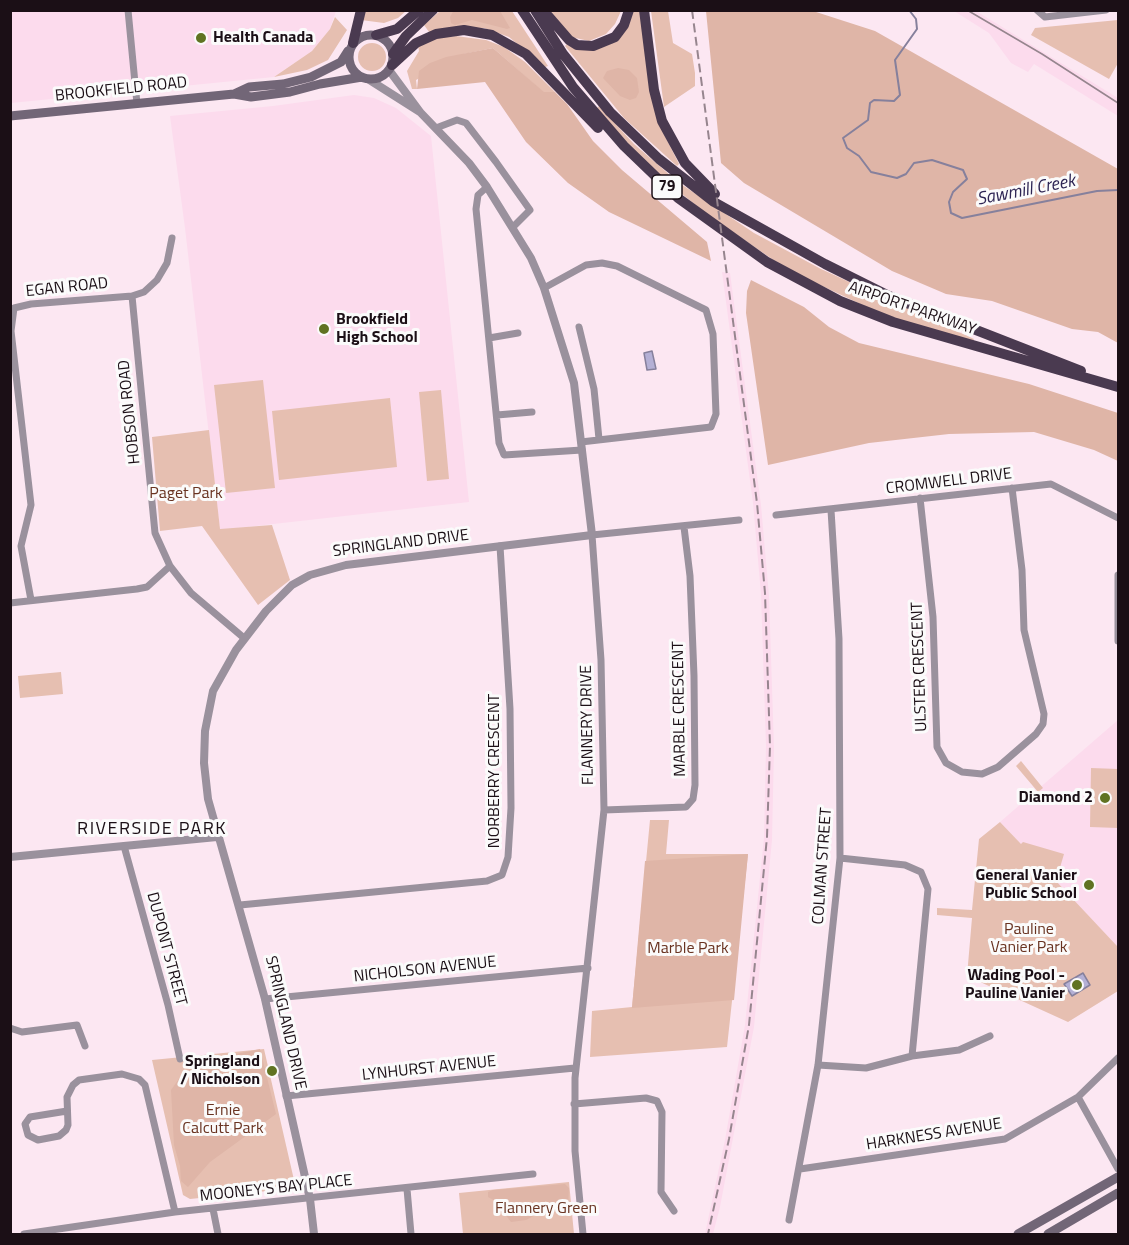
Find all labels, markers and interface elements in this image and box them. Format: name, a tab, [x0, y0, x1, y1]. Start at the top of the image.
place label: Health Canada	[213, 28, 313, 48]
marker: Health Canada	[194, 31, 208, 45]
street label: BROOKFIELD ROAD	[54, 74, 188, 106]
water label: Sawmill Creek	[975, 171, 1077, 211]
road number: 79	[652, 175, 682, 199]
street label: EGAN ROAD	[25, 274, 109, 302]
street label: AIRPORT PARKWAY	[846, 278, 978, 340]
place label: Brookfield High School	[336, 310, 418, 348]
marker: Brookfield High School	[317, 322, 331, 336]
street label: HOBSON ROAD	[115, 359, 145, 465]
street label: CROMWELL DRIVE	[885, 465, 1013, 499]
park label: Paget Park	[149, 484, 223, 504]
street label: SPRINGLAND DRIVE	[332, 526, 470, 562]
street label: ULSTER CRESCENT	[908, 602, 932, 732]
street label: MARBLE CRESCENT	[669, 641, 691, 777]
street label: FLANNERY DRIVE	[577, 665, 599, 785]
street label: NORBERRY CRESCENT	[485, 694, 505, 848]
place label: Diamond 2	[1018, 788, 1093, 808]
marker: Diamond 2	[1098, 791, 1112, 805]
street label: COLMAN STREET	[809, 807, 837, 925]
district label: RIVERSIDE PARK	[77, 819, 227, 841]
place label: General Vanier Public School	[976, 866, 1077, 904]
marker: General Vanier Public School	[1082, 878, 1096, 892]
street label: DUPONT STREET	[142, 890, 190, 1008]
park label: Pauline Vanier Park	[991, 920, 1067, 958]
park label: Marble Park	[647, 939, 729, 959]
street label: NICHOLSON AVENUE	[353, 953, 497, 987]
street label: SPRINGLAND DRIVE	[260, 954, 310, 1092]
place label: Wading Pool - Pauline Vanier	[965, 966, 1065, 1004]
marker: Wading Pool - Pauline Vanier	[1070, 978, 1084, 992]
place label: Springland / Nicholson	[180, 1052, 260, 1090]
street label: LYNHURST AVENUE	[361, 1052, 497, 1086]
marker: Springland / Nicholson	[265, 1064, 279, 1078]
park label: Ernie Calcutt Park	[182, 1101, 264, 1139]
street label: HARKNESS AVENUE	[865, 1115, 1003, 1155]
street label: MOONEY'S BAY PLACE	[199, 1171, 353, 1207]
park label: Flannery Green	[495, 1199, 597, 1219]

